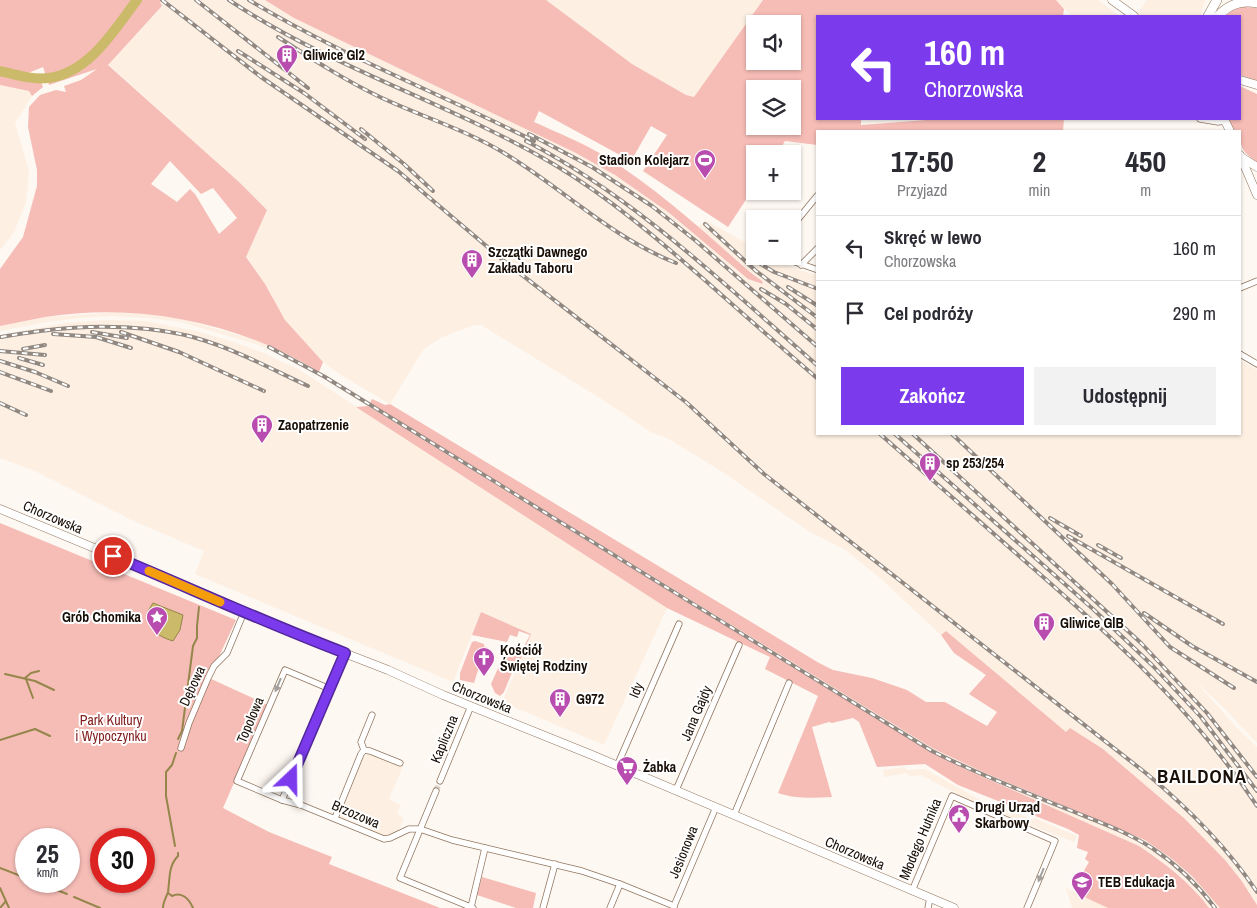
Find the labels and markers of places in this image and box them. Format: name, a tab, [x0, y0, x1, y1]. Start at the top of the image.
building icon: Gliwice Gl2	[275, 43, 299, 74]
place label: Gliwice Gl2	[303, 46, 365, 64]
sports icon: Stadion Kolejarz	[693, 148, 717, 179]
place label: Stadion Kolejarz	[599, 151, 689, 169]
place label: Szczątki Dawnego Zakładu Taboru	[488, 243, 588, 277]
building icon: Szczątki Dawnego Zakładu Taboru	[460, 248, 484, 279]
building icon: Zaopatrzenie	[250, 413, 274, 444]
place label: Zaopatrzenie	[278, 416, 349, 434]
building icon: sp 253/254	[918, 451, 942, 482]
place label: sp 253/254	[946, 454, 1005, 472]
pin	[92, 535, 134, 577]
place icon: Grób Chomika	[145, 605, 169, 636]
place label: Grób Chomika	[62, 608, 142, 626]
building icon: Gliwice GlB	[1032, 611, 1056, 642]
place label: Gliwice GlB	[1060, 614, 1124, 632]
place label: Kościół Świętej Rodziny	[500, 641, 588, 675]
church icon: Kościół Świętej Rodziny	[472, 646, 496, 677]
building icon: G972	[548, 687, 572, 718]
place label: G972	[576, 690, 604, 708]
supermarket icon: Żabka	[615, 755, 639, 786]
place label: Żabka	[643, 758, 677, 776]
place label: Drugi Urząd Skarbowy	[975, 798, 1040, 832]
public building icon: Drugi Urząd Skarbowy	[947, 803, 971, 834]
school or university icon: TEB Edukacja	[1070, 870, 1094, 901]
place label: TEB Edukacja	[1098, 873, 1175, 891]

